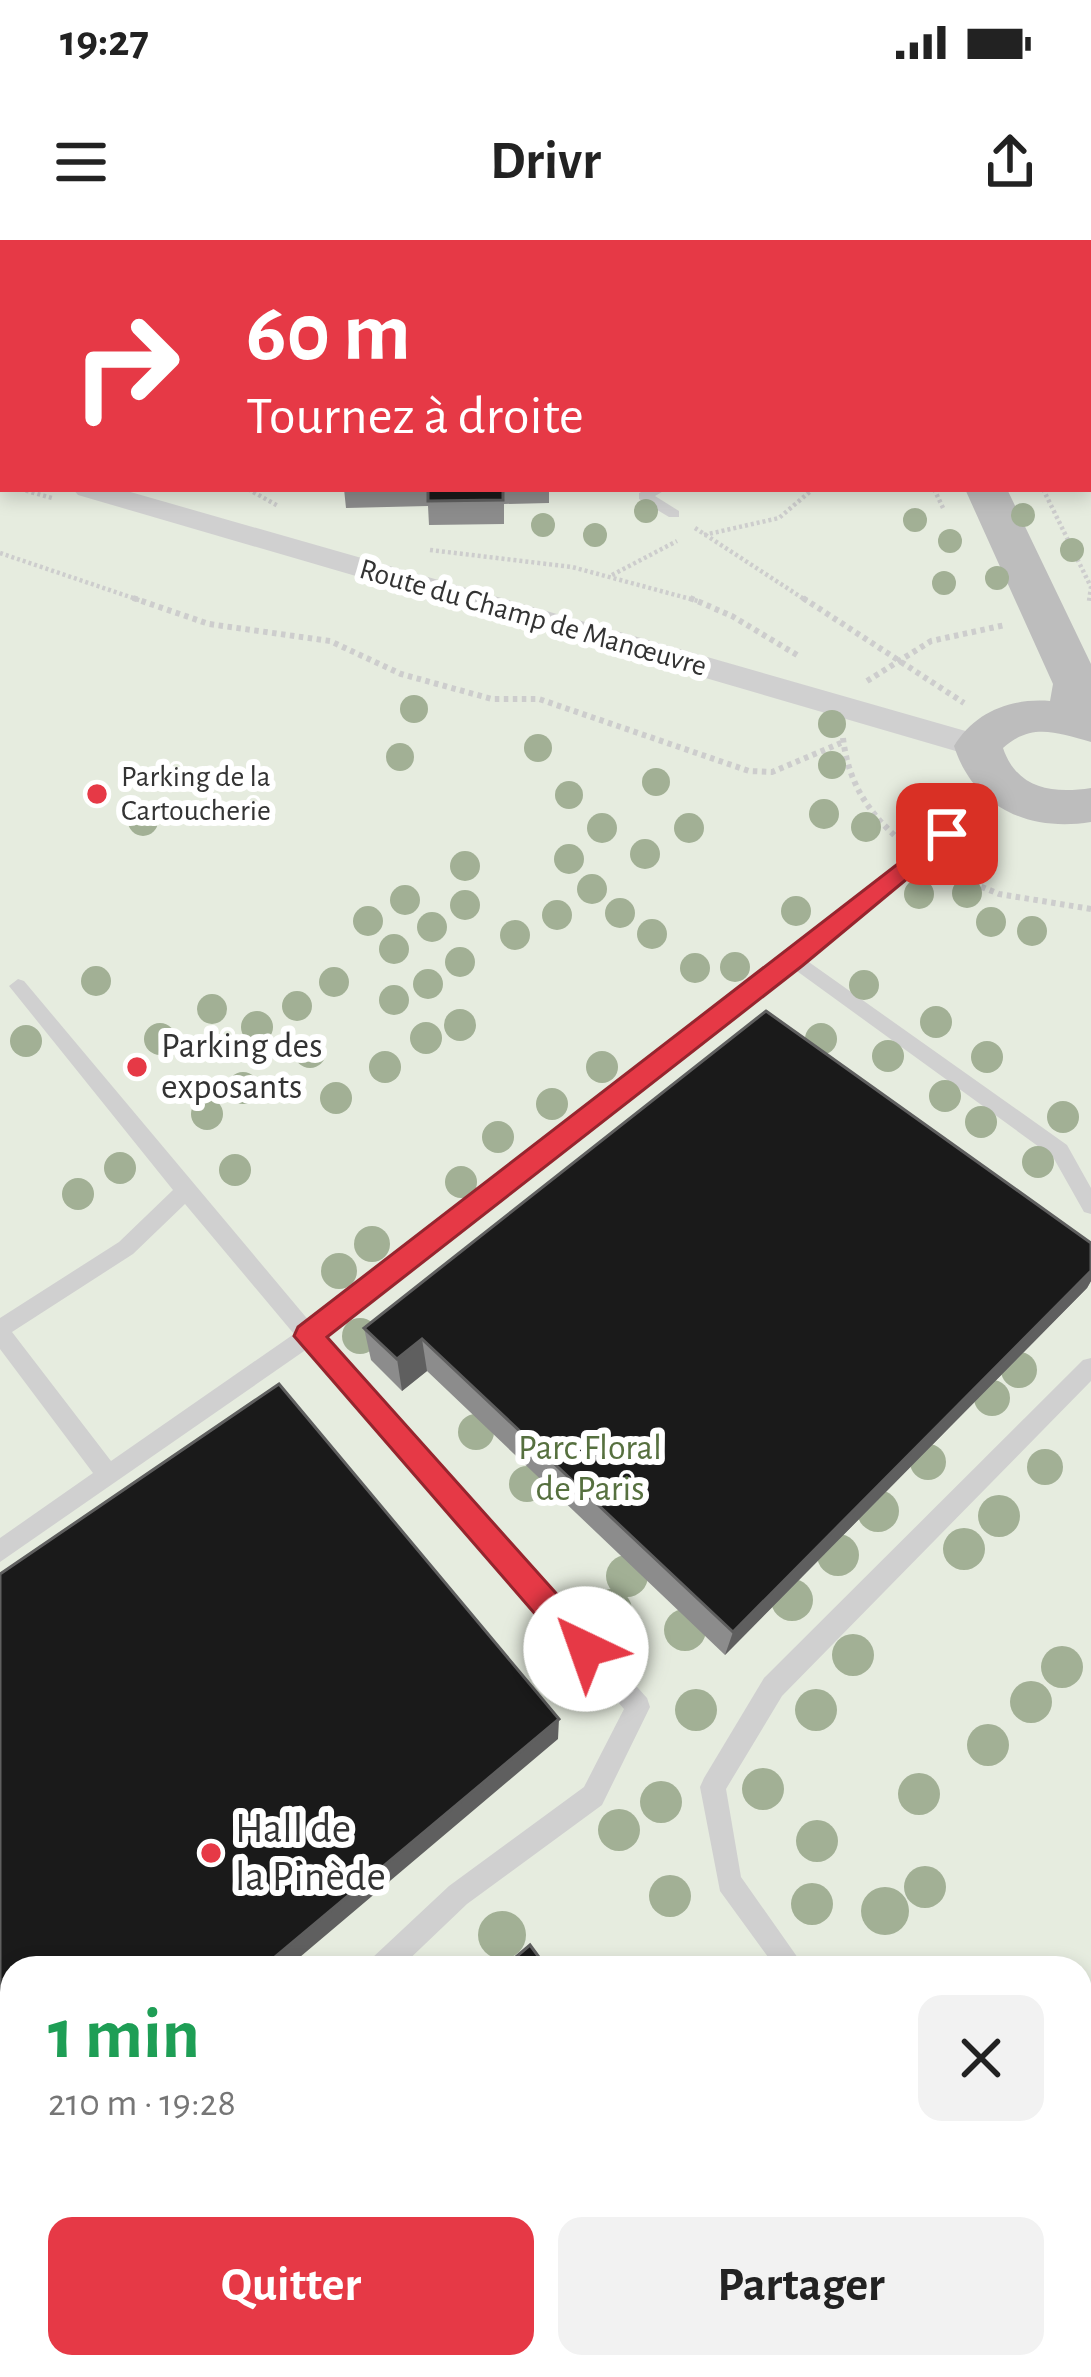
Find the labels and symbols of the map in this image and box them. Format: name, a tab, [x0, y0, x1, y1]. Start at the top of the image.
street label: Route du Champ de Manœuvre	[356, 554, 710, 682]
place label: Parking de la Cartoucherie	[121, 762, 271, 826]
marker: Parking de la Cartoucherie	[84, 781, 110, 807]
pin	[896, 783, 998, 885]
place label: Parking des exposants	[161, 1028, 322, 1105]
marker: Parking des exposants	[124, 1054, 150, 1080]
park label: Parc Floral de Paris	[518, 1430, 662, 1507]
position arrow	[523, 1586, 649, 1712]
place label: Hall de la Pinède	[235, 1808, 386, 1898]
marker: Hall de la Pinède	[198, 1840, 224, 1866]

